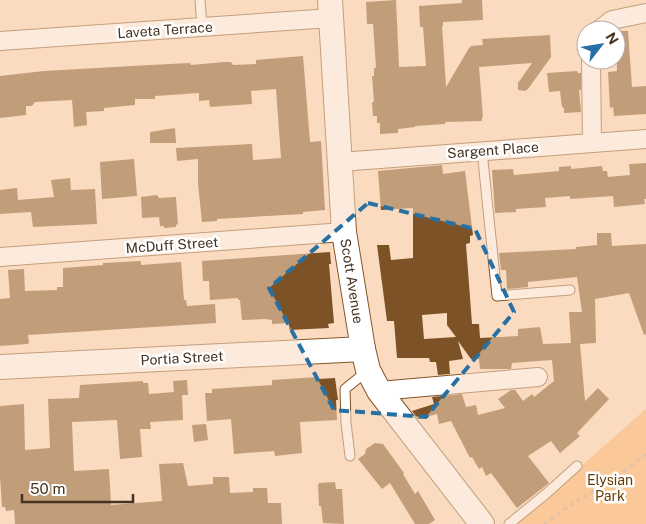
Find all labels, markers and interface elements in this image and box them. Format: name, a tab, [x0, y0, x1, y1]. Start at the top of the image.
street label: Laveta Terrace	[117, 19, 213, 41]
north arrow	[576, 20, 626, 70]
text: N	[602, 29, 622, 47]
street label: Sargent Place	[447, 139, 539, 161]
street label: McDuff Street	[125, 234, 219, 256]
street label: Scott Avenue	[337, 237, 367, 325]
street label: Portia Street	[140, 348, 224, 368]
scale bar	[22, 472, 134, 504]
park label: Elysian Park	[587, 472, 633, 504]
text: 50 m	[30, 480, 65, 497]

